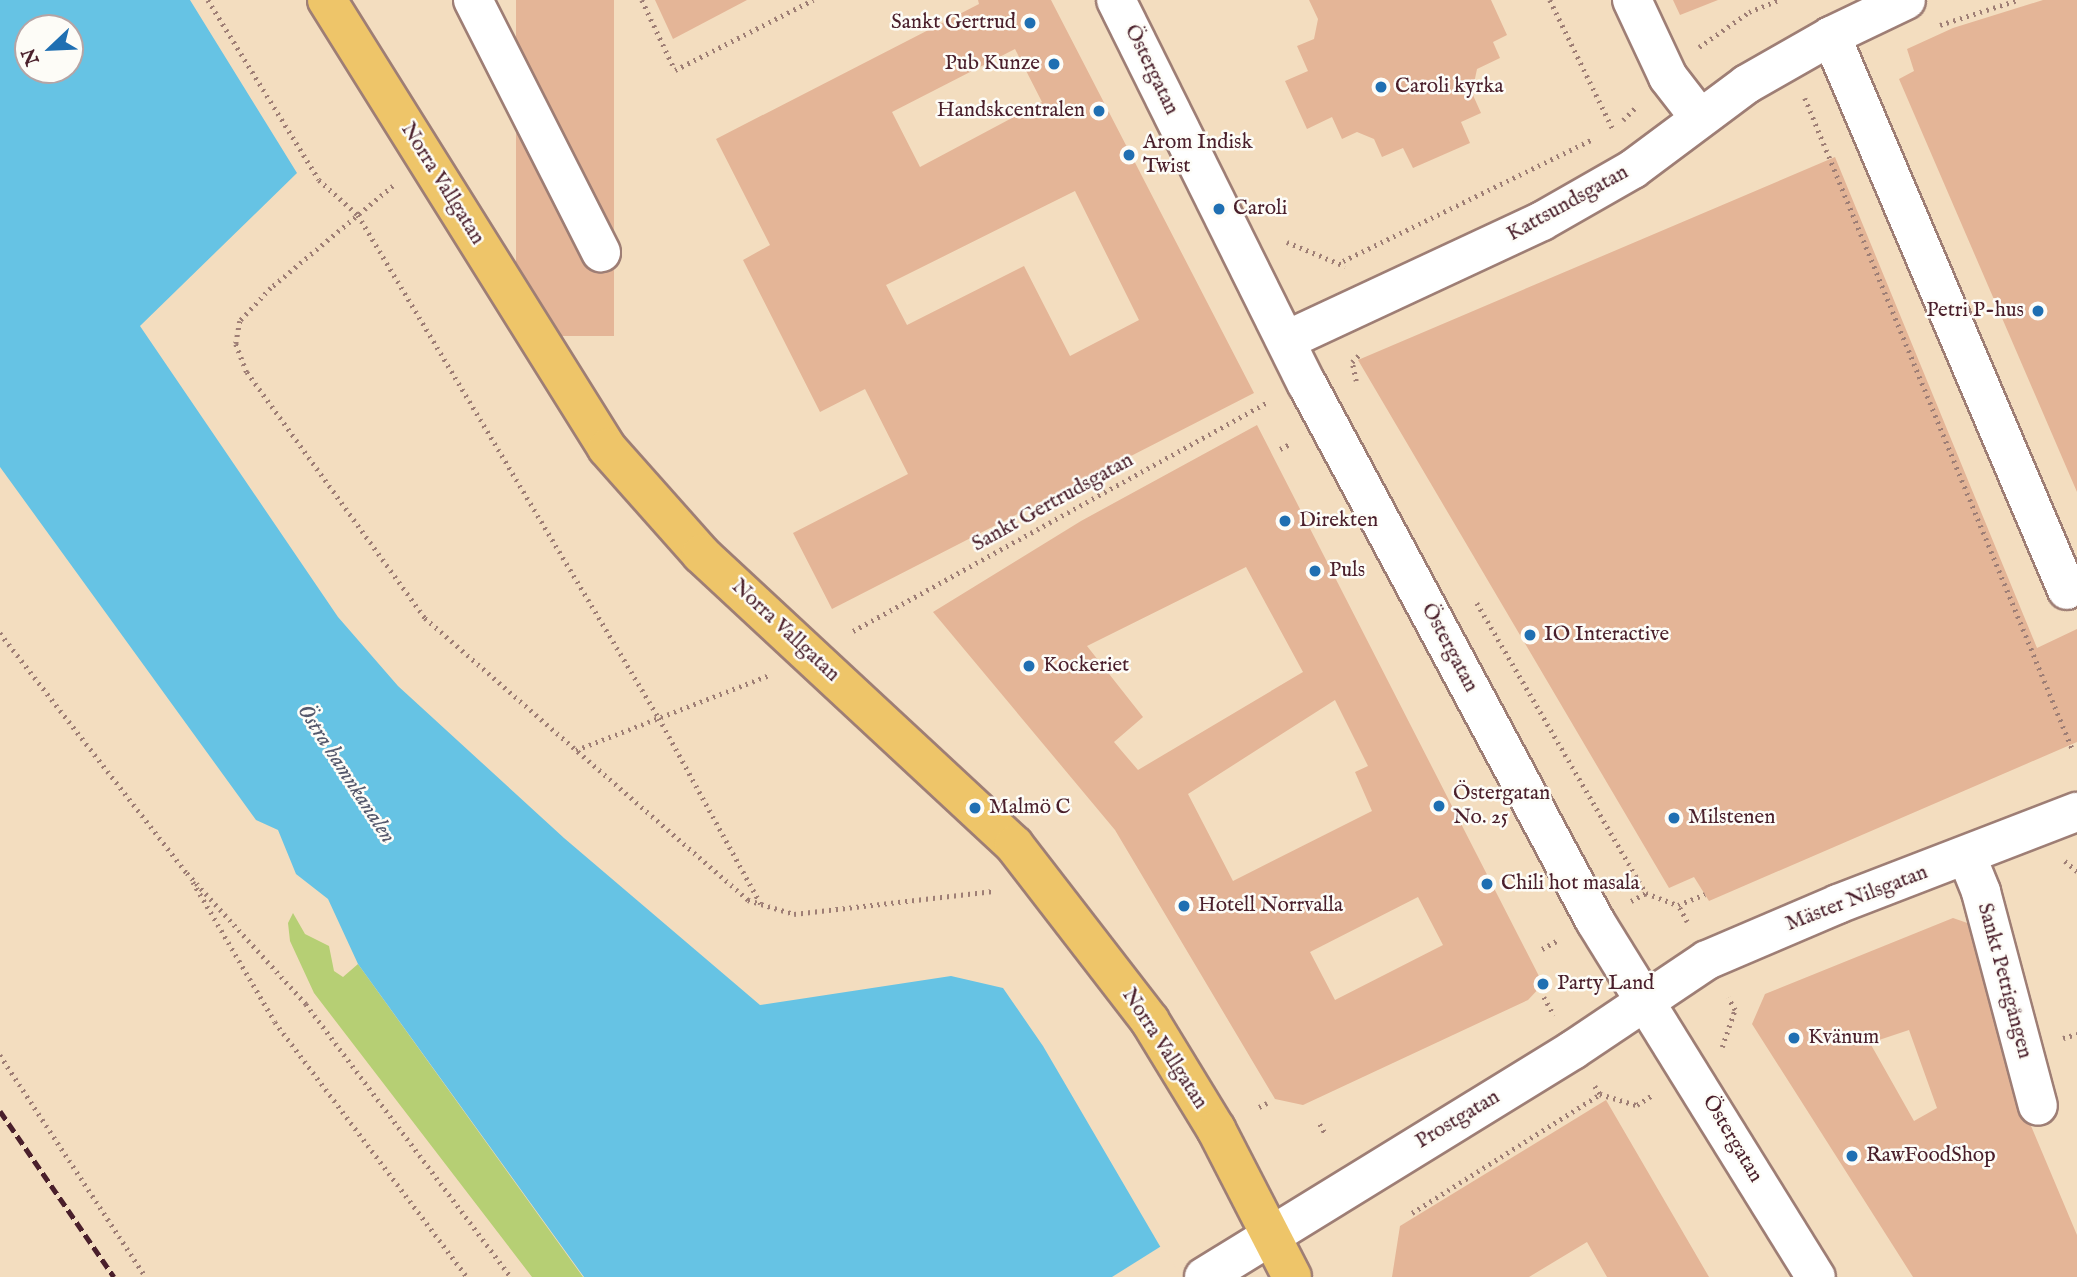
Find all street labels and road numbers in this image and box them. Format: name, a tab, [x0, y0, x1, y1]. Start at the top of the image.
street label: Östergatan	[1118, 21, 1184, 119]
street label: Norra Vallgatan	[395, 118, 489, 250]
street label: Kattsundsgatan	[1503, 160, 1633, 248]
street label: Sankt Gertrudsgatan	[968, 448, 1138, 558]
street label: Norra Vallgatan	[726, 574, 844, 688]
street label: Östergatan	[1415, 599, 1483, 697]
street label: Mäster Nilsgatan	[1782, 860, 1932, 938]
street label: Sankt Petrigången	[1971, 900, 2037, 1062]
street label: Norra Vallgatan	[1116, 984, 1212, 1114]
street label: Prostgatan	[1411, 1085, 1505, 1155]
street label: Östergatan	[1696, 1091, 1768, 1187]

